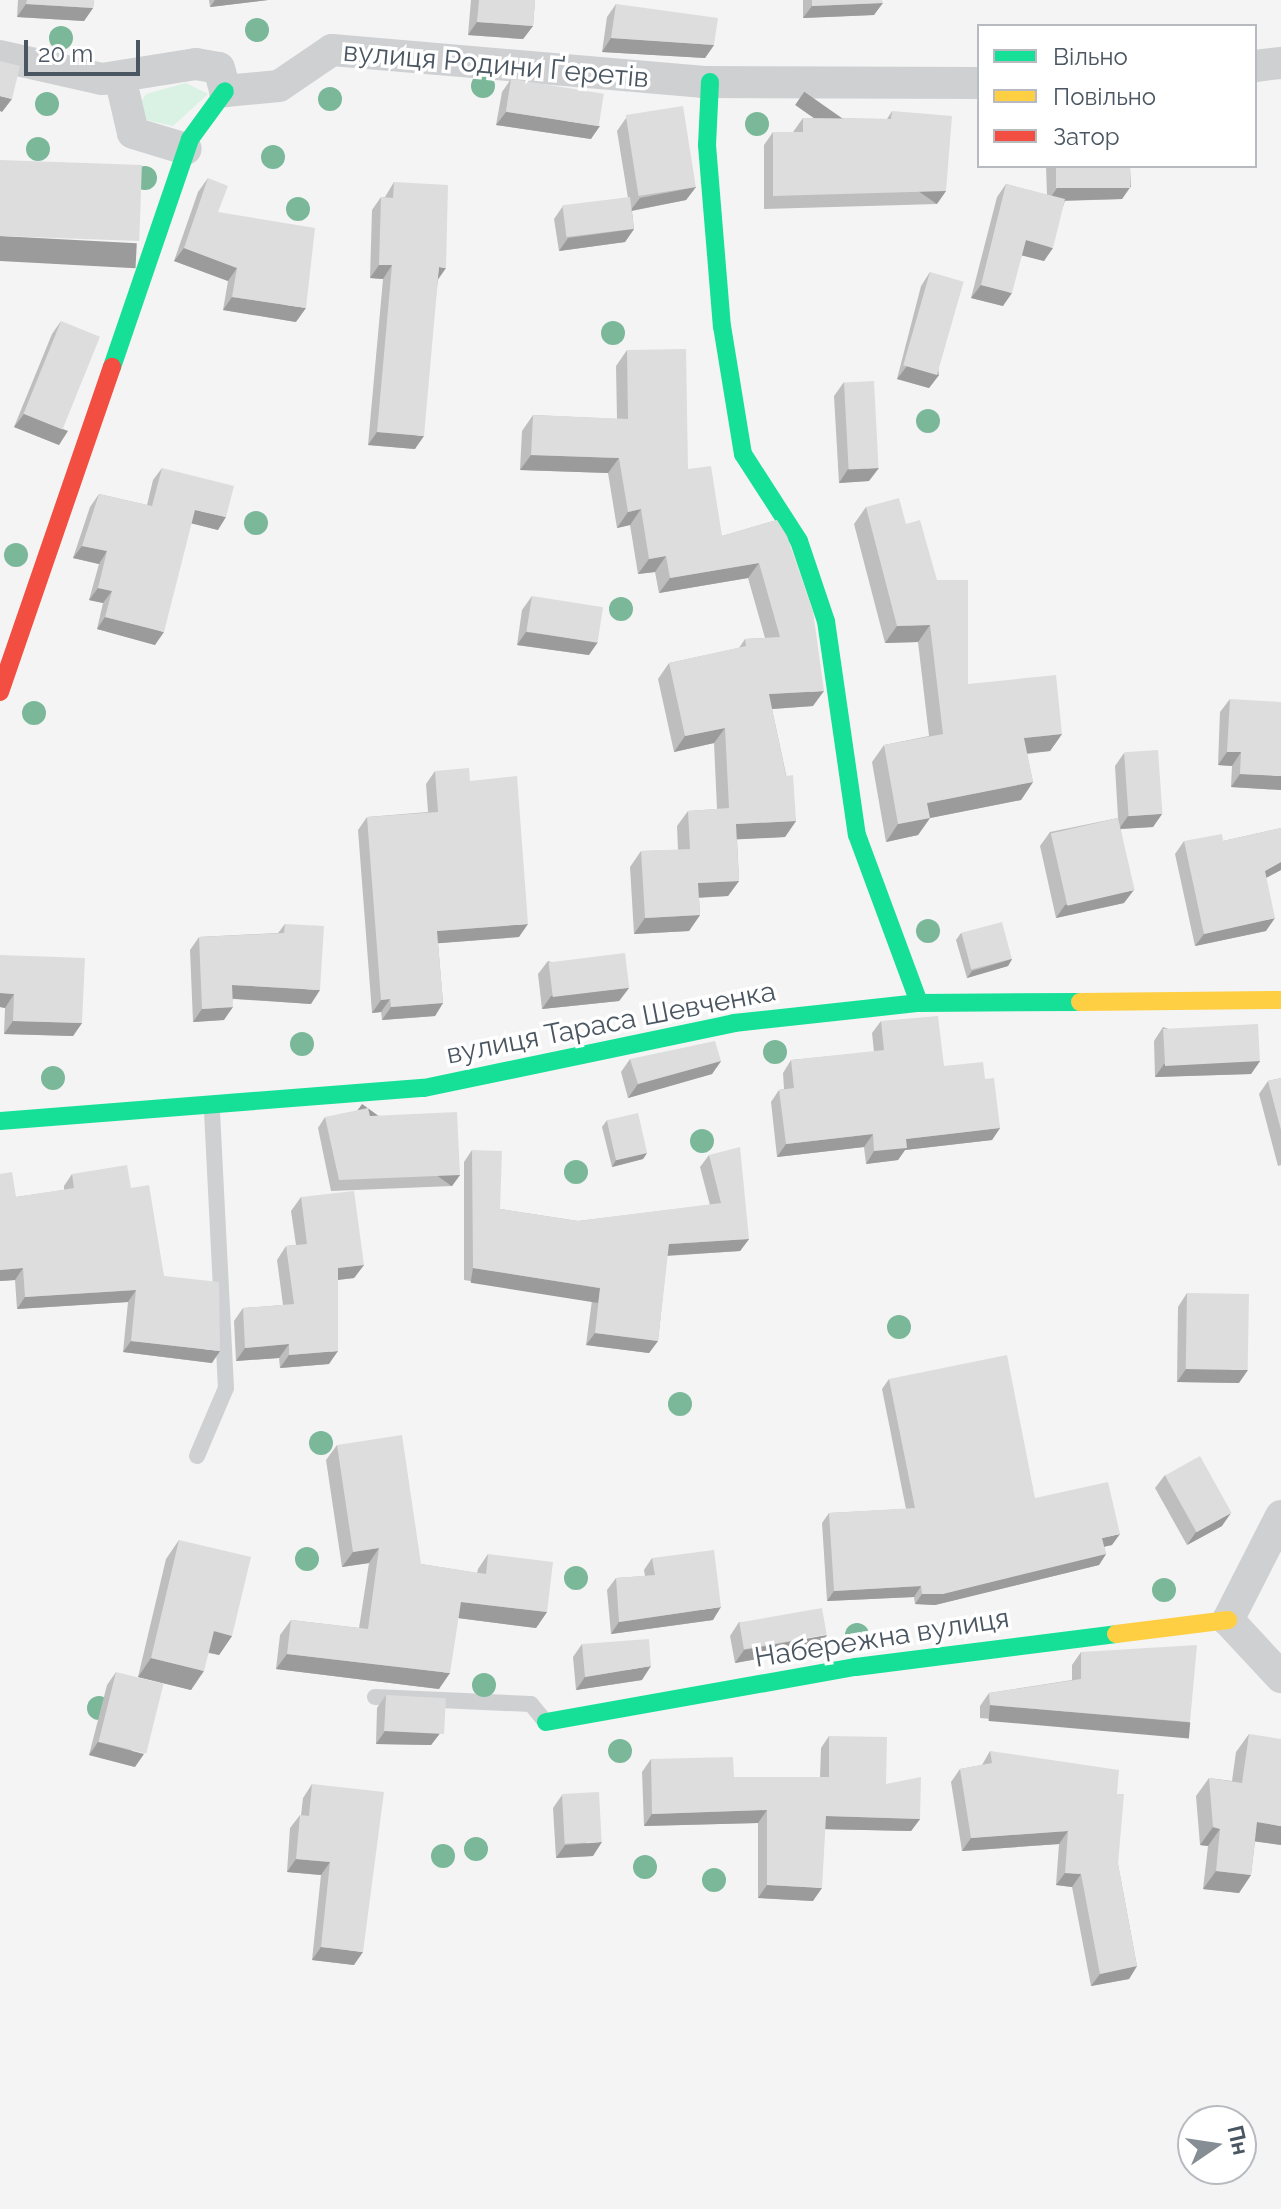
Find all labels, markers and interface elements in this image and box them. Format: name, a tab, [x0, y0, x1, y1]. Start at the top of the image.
scale bar	[28, 24, 144, 74]
legend	[977, 24, 1257, 168]
street label: вулиця Родини Ґеретів	[342, 35, 650, 95]
text: 20 m	[38, 39, 93, 68]
text: Вільно	[1053, 42, 1128, 71]
text: Повільно	[1053, 82, 1156, 111]
text: Затор	[1053, 122, 1120, 151]
street label: вулиця Тараса Шевченка	[443, 975, 779, 1071]
street label: Набережна вулиця	[752, 1601, 1012, 1675]
north arrow	[1177, 2105, 1257, 2185]
text: Пн	[1222, 2123, 1254, 2157]

